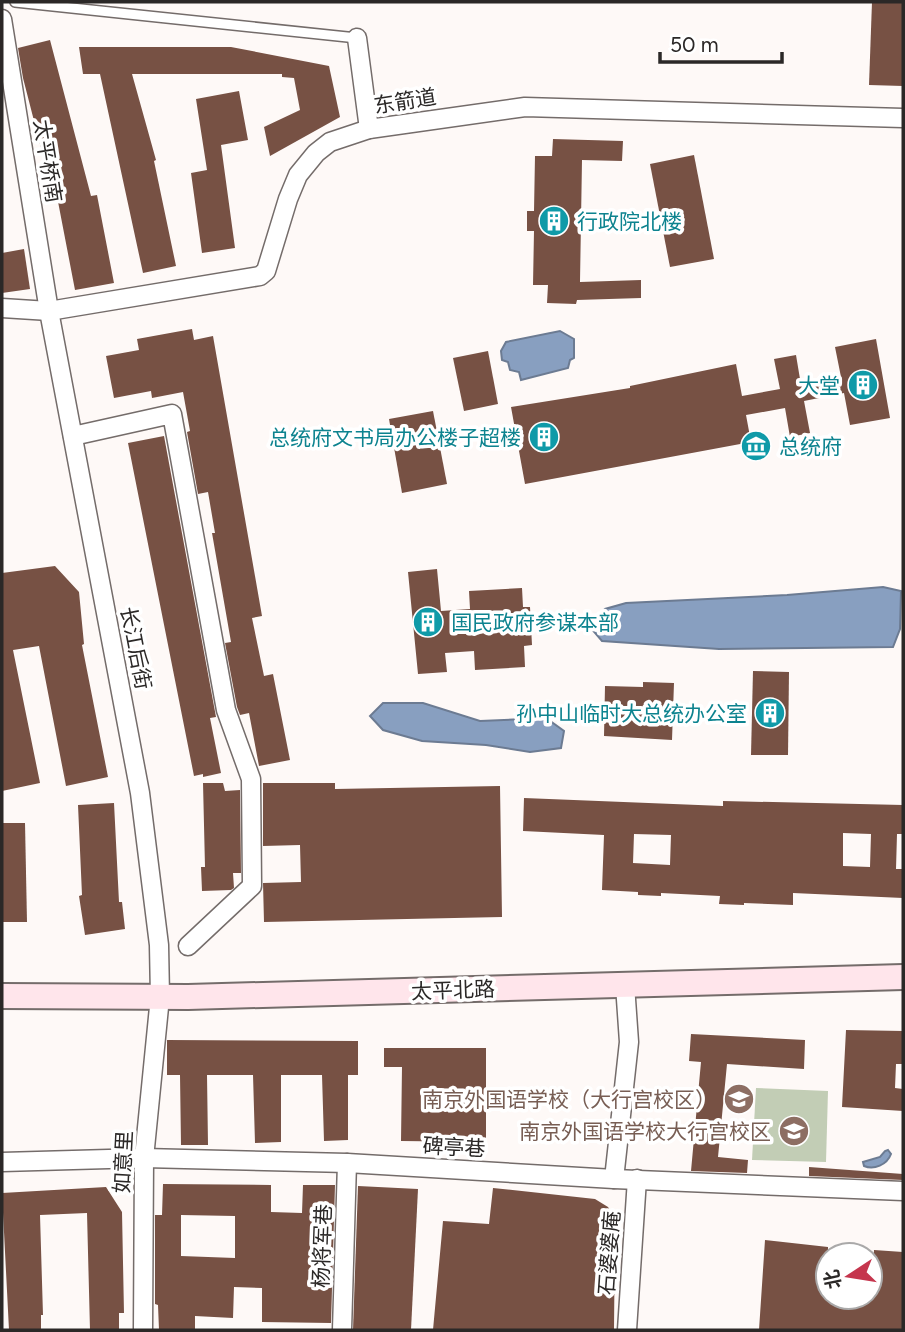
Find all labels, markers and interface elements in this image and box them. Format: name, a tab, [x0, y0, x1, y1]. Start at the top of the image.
scale bar	[660, 21, 782, 65]
text: 50 m	[670, 32, 719, 57]
street label: 东箭道	[372, 84, 438, 118]
street label: 太平桥南	[29, 118, 67, 204]
building icon: 行政院北楼	[537, 204, 571, 238]
place label: 行政院北楼	[577, 209, 682, 234]
building icon: 大堂	[846, 368, 880, 402]
place label: 大堂	[798, 373, 840, 398]
building icon: 总统府文书局办公楼子超楼	[527, 420, 561, 454]
place label: 总统府文书局办公楼子超楼	[269, 425, 521, 450]
museum icon: 总统府	[739, 429, 773, 463]
place label: 总统府	[779, 434, 842, 459]
street label: 长江后街	[116, 604, 156, 692]
building icon: 国民政府参谋本部	[411, 605, 445, 639]
place label: 国民政府参谋本部	[451, 610, 619, 635]
building icon: 孙中山临时大总统办公室	[753, 696, 787, 730]
place label: 孙中山临时大总统办公室	[516, 701, 747, 726]
street label: 太平北路	[411, 976, 495, 1004]
school or university icon: 南京外国语学校（大行宫校区）	[722, 1082, 756, 1116]
place label: 南京外国语学校（大行宫校区）	[422, 1087, 716, 1112]
school or university icon: 南京外国语学校大行宫校区	[777, 1114, 811, 1148]
place label: 南京外国语学校大行宫校区	[519, 1119, 771, 1144]
street label: 如意里	[109, 1130, 137, 1194]
street label: 碑亭巷	[422, 1133, 486, 1161]
street label: 杨将军巷	[308, 1204, 336, 1288]
street label: 石婆婆庵	[594, 1210, 624, 1296]
north arrow	[814, 1241, 884, 1311]
text: 北	[820, 1268, 846, 1291]

